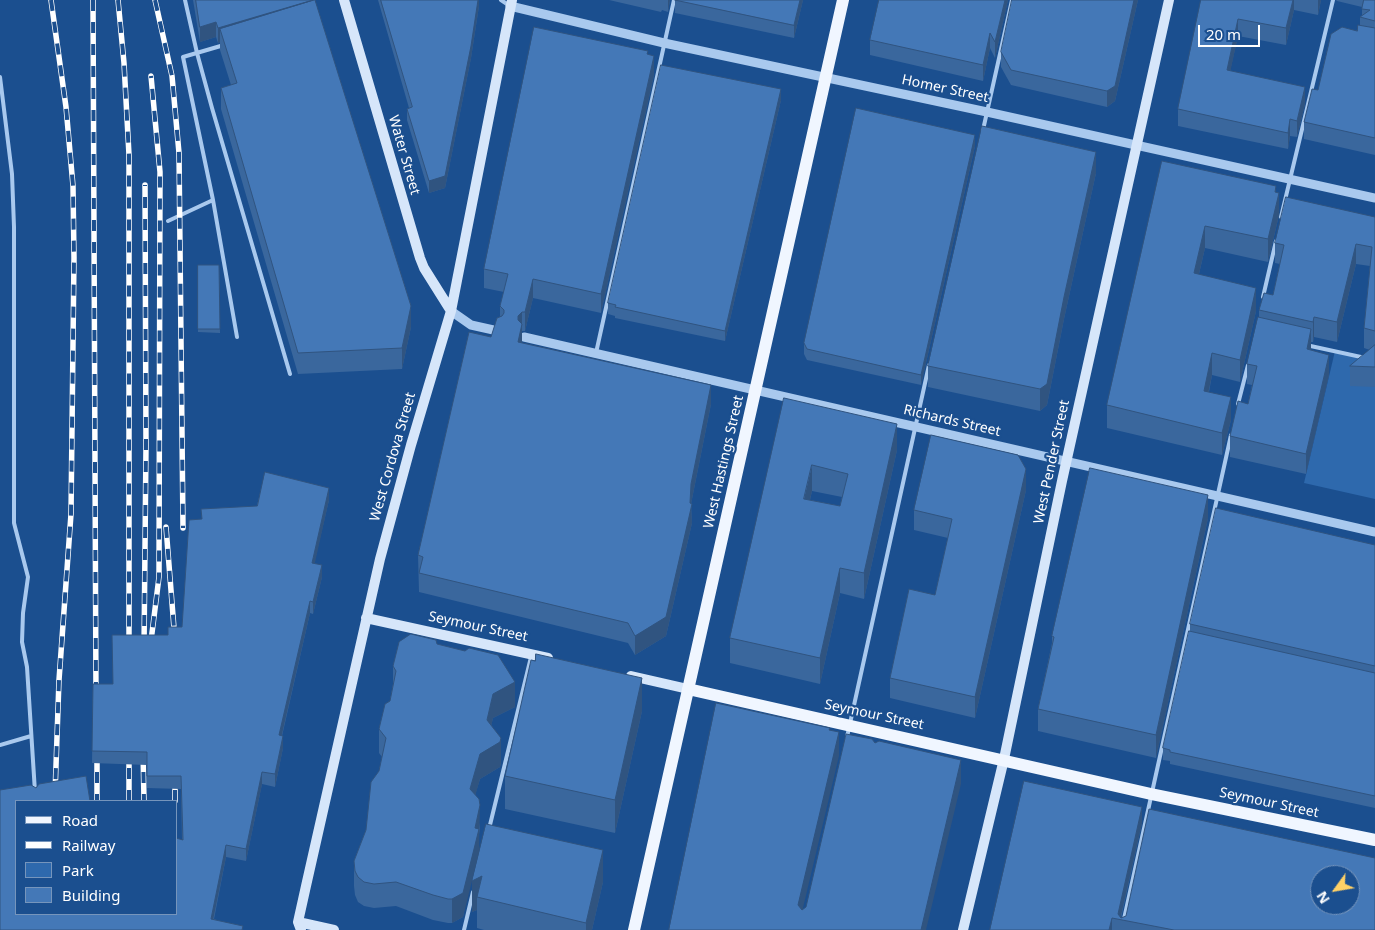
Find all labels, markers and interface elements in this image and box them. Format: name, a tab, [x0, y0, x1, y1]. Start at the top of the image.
scale bar	[1200, 15, 1262, 47]
text: 20 m	[1206, 24, 1241, 44]
street label: Homer Street	[900, 72, 990, 106]
street label: Water Street	[385, 113, 423, 197]
street label: West Cordova Street	[367, 391, 419, 523]
street label: West Hastings Street	[700, 394, 748, 530]
street label: West Pender Street	[1031, 399, 1073, 525]
street label: Richards Street	[902, 402, 1002, 440]
street label: Seymour Street	[427, 608, 529, 646]
street label: Seymour Street	[823, 696, 925, 734]
street label: Seymour Street	[1218, 784, 1320, 822]
legend	[15, 800, 178, 915]
text: Road	[62, 810, 98, 830]
text: Railway	[62, 835, 115, 855]
text: Park	[62, 860, 94, 880]
north arrow	[1310, 865, 1360, 915]
text: Building	[62, 885, 120, 905]
text: N	[1312, 888, 1334, 908]

